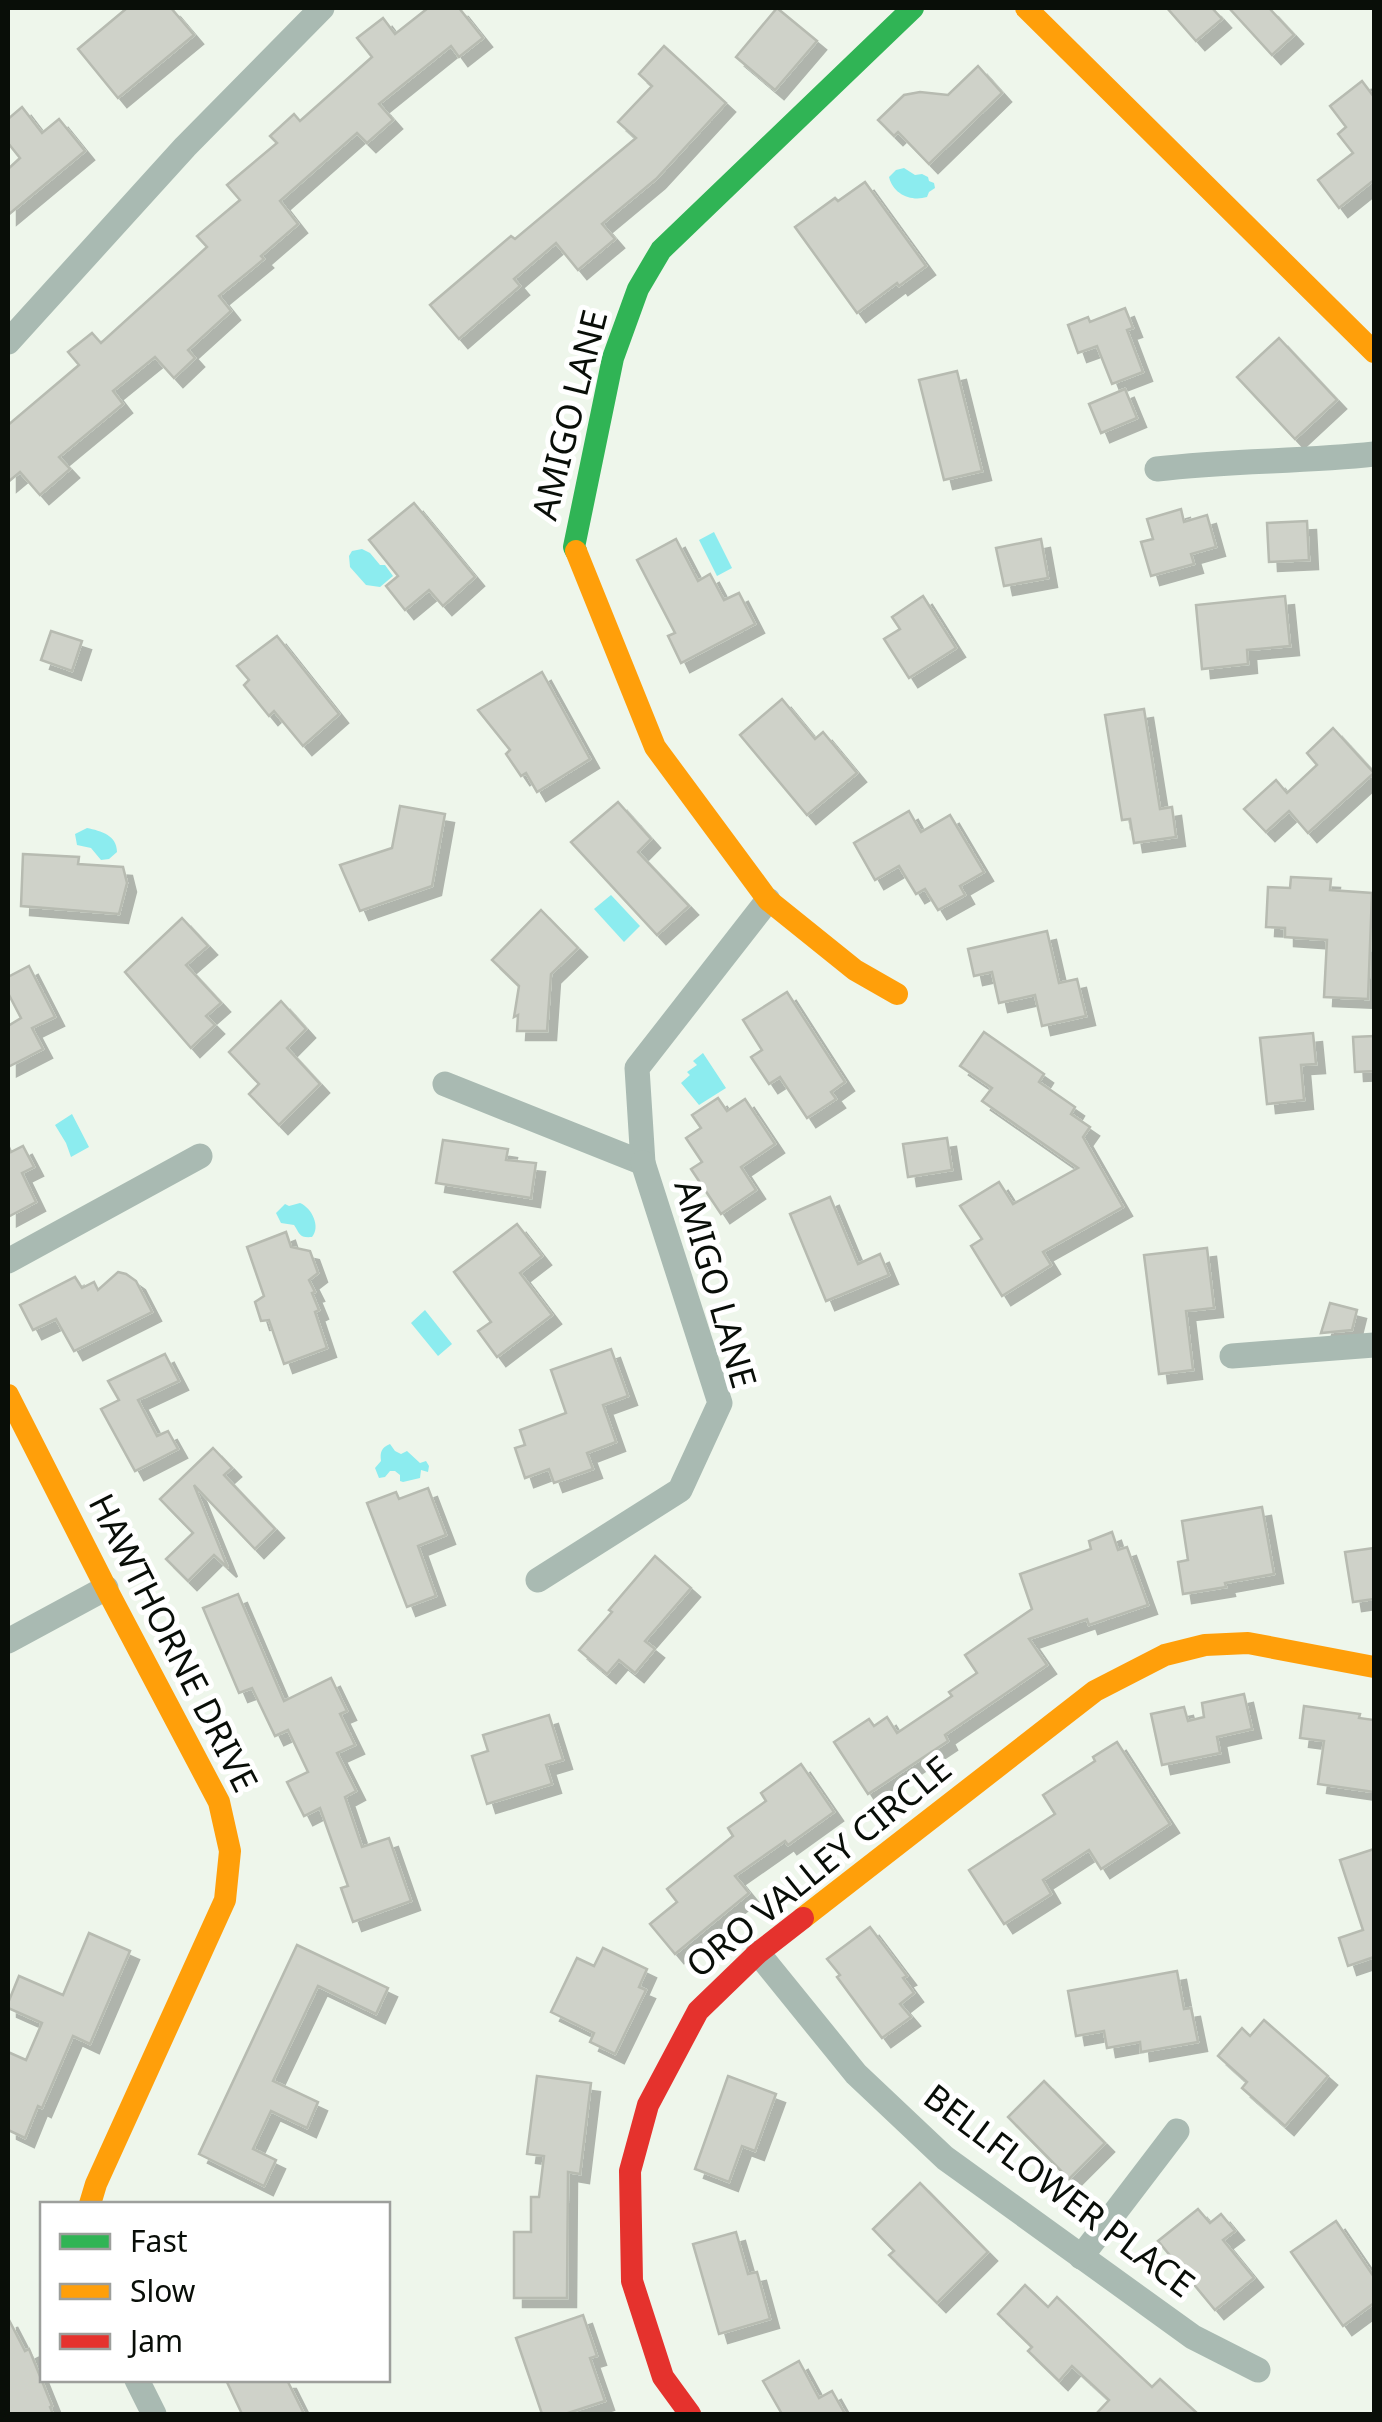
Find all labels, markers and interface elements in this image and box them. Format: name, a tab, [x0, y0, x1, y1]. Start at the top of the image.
street label: AMIGO LANE	[520, 305, 617, 524]
street label: AMIGO LANE	[664, 1174, 769, 1393]
street label: HAWTHORNE DRIVE	[79, 1485, 270, 1799]
street label: ORO VALLEY CIRCLE	[676, 1744, 960, 1987]
street label: BELLFLOWER PLACE	[915, 2073, 1205, 2307]
legend	[40, 2202, 390, 2382]
text: Fast	[130, 2220, 188, 2261]
text: Slow	[130, 2270, 196, 2311]
text: Jam	[127, 2320, 183, 2361]

